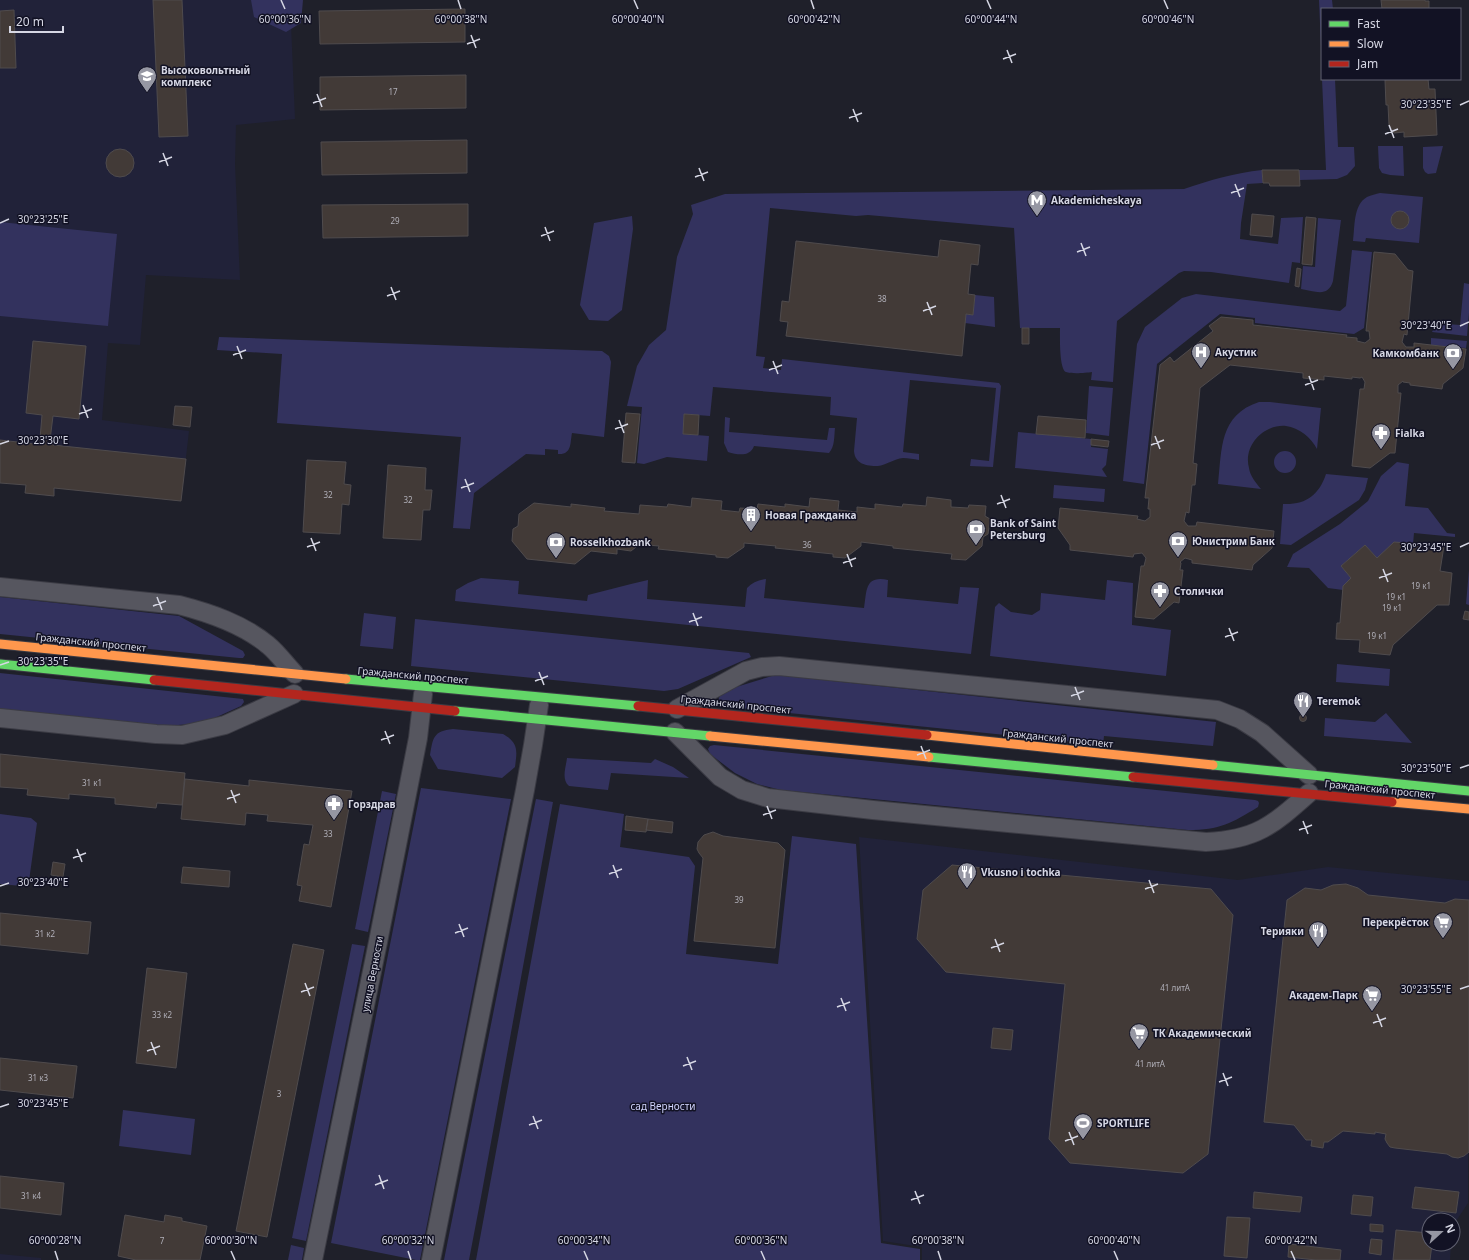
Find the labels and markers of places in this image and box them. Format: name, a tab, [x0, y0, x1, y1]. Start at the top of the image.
place label: Высоковольтный комплекc	[161, 63, 250, 89]
school or university icon: Высоковольтный комплекc	[136, 65, 158, 93]
metro station icon: Akademicheskaya	[1026, 189, 1048, 217]
place label: Akademicheskaya	[1051, 193, 1142, 207]
hospital icon: Акустик	[1190, 341, 1212, 369]
bank icon: Камкомбанк	[1442, 342, 1464, 370]
place label: Акустик	[1215, 345, 1258, 359]
place label: Камкомбанк	[1372, 346, 1440, 360]
pharmacy icon: Fialka	[1370, 422, 1392, 450]
place label: Fialka	[1395, 426, 1425, 440]
building icon: Новая Гражданка	[740, 504, 762, 532]
place label: Новая Гражданка	[765, 508, 856, 522]
place label: Bank of Saint Petersburg	[990, 516, 1057, 542]
bank icon: Bank of Saint Petersburg	[965, 518, 987, 546]
bank icon: Юнистрим Банк	[1167, 530, 1189, 558]
bank icon: Rosselkhozbank	[545, 531, 567, 559]
place label: Юнистрим Банк	[1192, 534, 1276, 548]
place label: Rosselkhozbank	[570, 535, 651, 549]
pharmacy icon: Столички	[1149, 580, 1171, 608]
place label: Столички	[1174, 584, 1224, 598]
restaurant icon: Teremok	[1292, 690, 1314, 718]
place label: Teremok	[1317, 694, 1361, 708]
pharmacy icon: Горздрав	[323, 793, 345, 821]
place label: Горздрав	[348, 797, 396, 811]
restaurant icon: Vkusno i tochka	[956, 861, 978, 889]
place label: Vkusno i tochka	[981, 865, 1061, 879]
supermarket icon: Перекрёсток	[1432, 911, 1454, 939]
place label: Перекрёсток	[1362, 915, 1430, 929]
restaurant icon: Терияки	[1307, 920, 1329, 948]
place label: Терияки	[1261, 924, 1304, 938]
supermarket icon: Академ-Парк	[1361, 984, 1383, 1012]
place label: Академ-Парк	[1289, 988, 1359, 1002]
supermarket icon: ТК Академический	[1128, 1022, 1150, 1050]
place label: ТК Академический	[1153, 1026, 1252, 1040]
sports icon: SPORTLIFE	[1072, 1112, 1094, 1140]
place label: SPORTLIFE	[1097, 1116, 1150, 1130]

